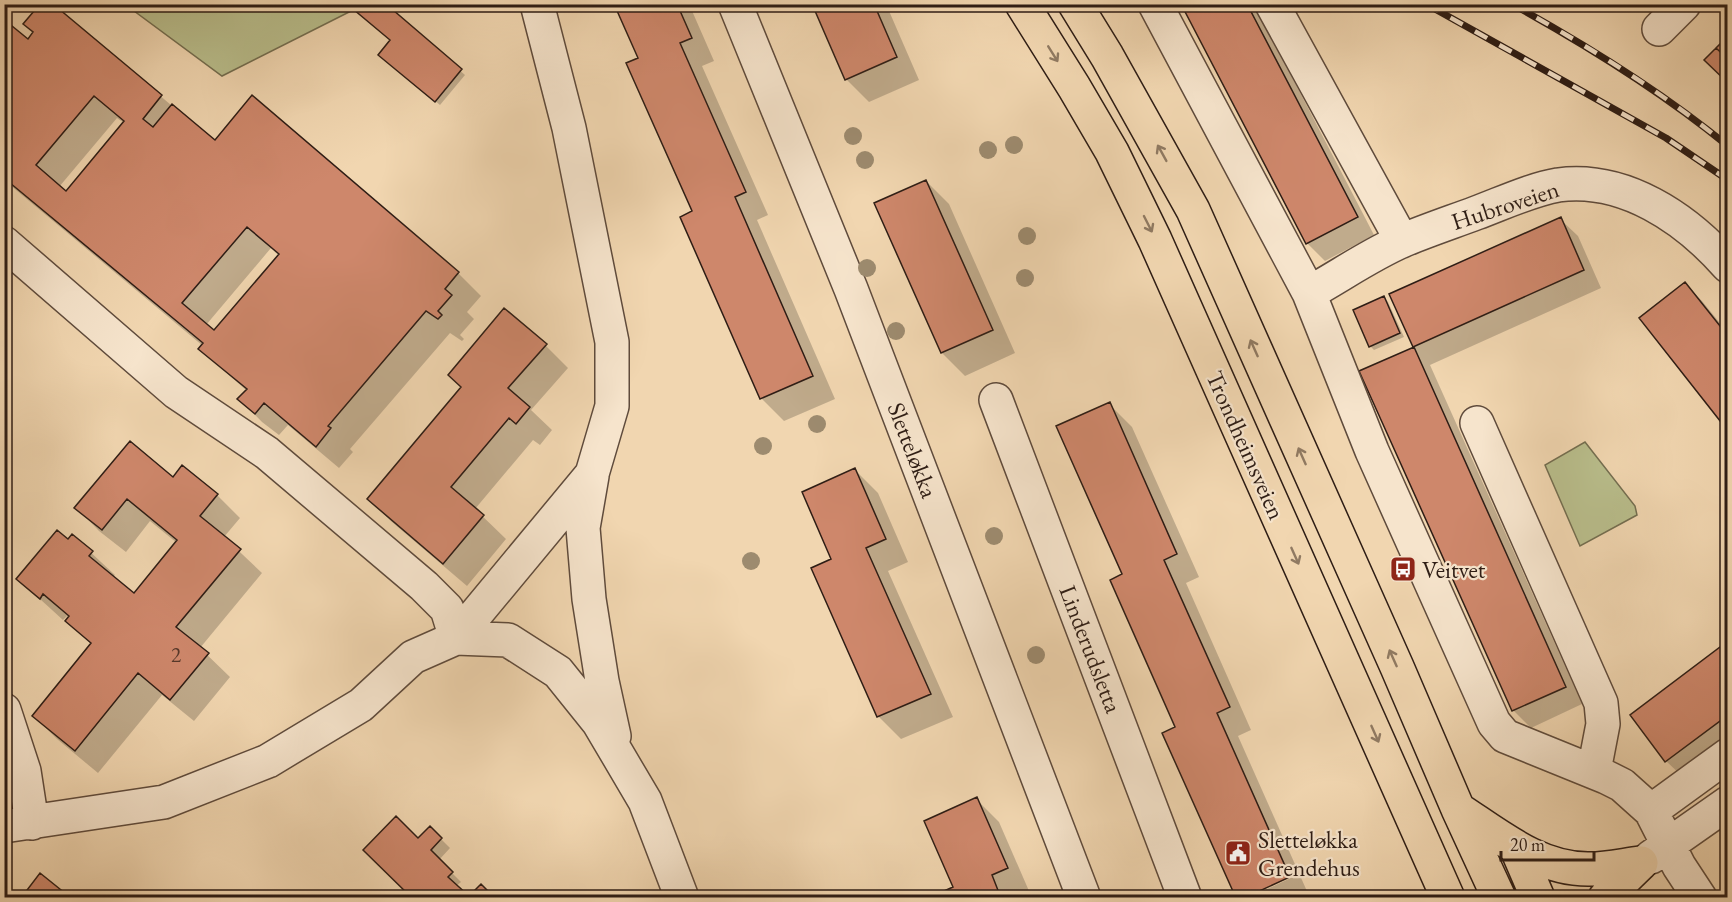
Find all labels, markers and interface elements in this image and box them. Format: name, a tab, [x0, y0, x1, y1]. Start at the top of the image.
one-way arrow	[1047, 45, 1059, 62]
one-way arrow	[1156, 145, 1168, 162]
street label: Hubroveien	[1447, 173, 1563, 237]
one-way arrow	[1142, 215, 1154, 233]
one-way arrow	[1248, 339, 1259, 357]
street label: Trondheimsveien	[1199, 366, 1293, 525]
street label: Sletteløkka	[881, 398, 946, 503]
one-way arrow	[1296, 448, 1307, 466]
one-way arrow	[1290, 546, 1301, 565]
bus stop icon: Veitvet	[1388, 554, 1418, 584]
place label: Veitvet	[1422, 554, 1486, 585]
street label: Linderudsletta	[1052, 581, 1130, 718]
house number: 2	[171, 641, 181, 668]
one-way arrow	[1387, 650, 1398, 668]
one-way arrow	[1370, 725, 1381, 743]
place label: Sletteløkka Grendehus	[1258, 824, 1360, 883]
scale bar	[1501, 824, 1594, 862]
text: 20 m	[1510, 833, 1545, 856]
public building icon: Sletteløkka Grendehus	[1223, 838, 1253, 868]

